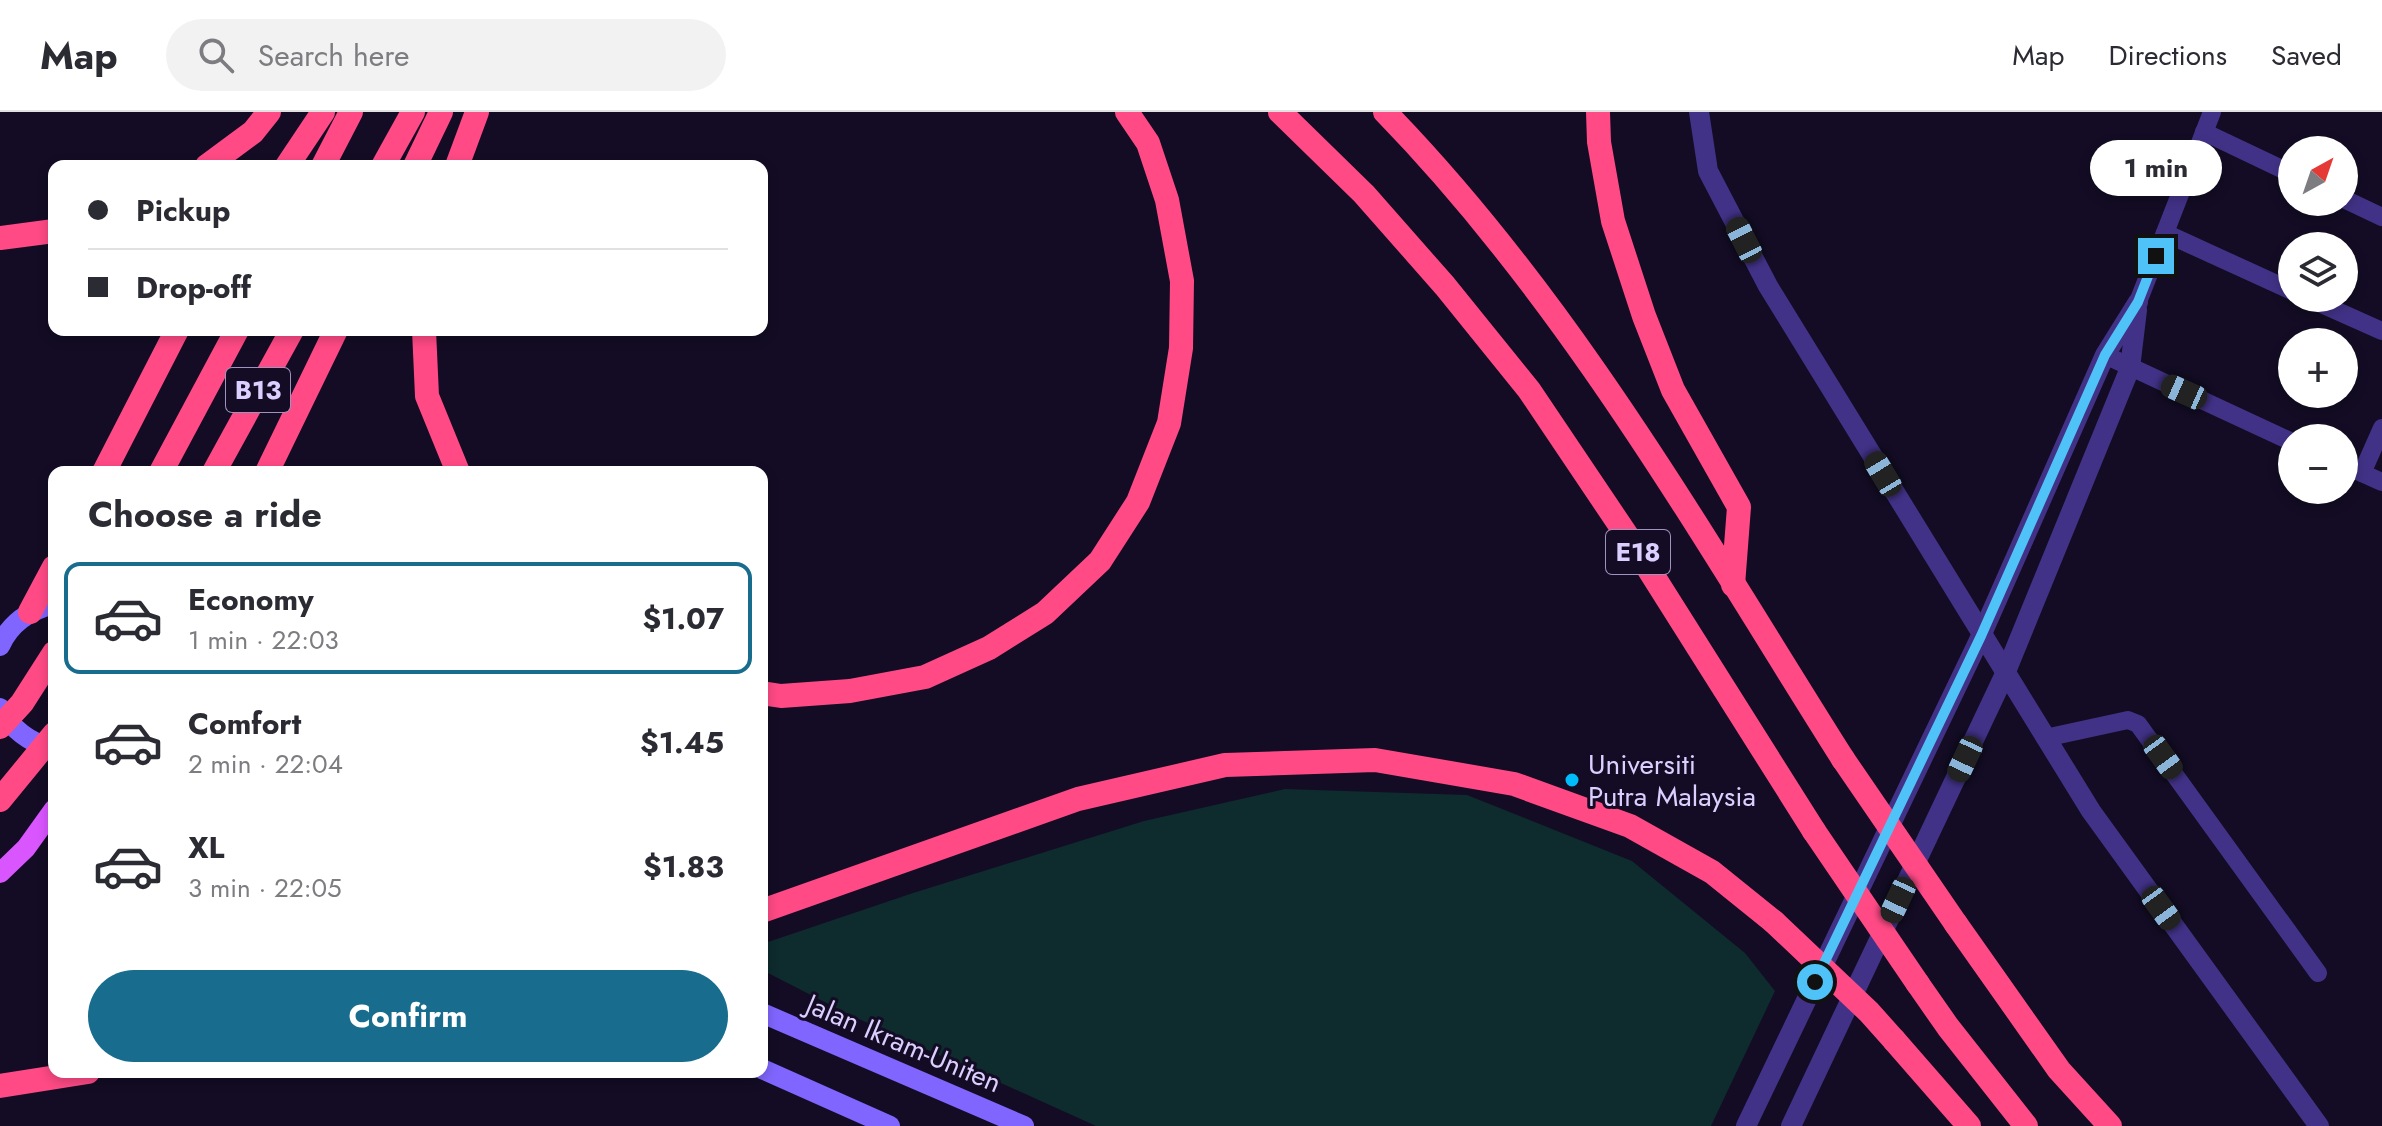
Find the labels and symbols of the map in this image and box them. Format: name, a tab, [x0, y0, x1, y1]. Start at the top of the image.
north arrow	[2278, 136, 2358, 216]
callout: 1 min	[2090, 140, 2222, 196]
car	[1722, 213, 1766, 267]
route end	[2138, 238, 2174, 274]
road number: B13	[226, 368, 290, 412]
car	[2157, 371, 2211, 413]
car	[1860, 447, 1906, 501]
road number: E18	[1606, 530, 1670, 574]
car	[2139, 731, 2187, 783]
car	[1944, 732, 1986, 786]
place label: Universiti Putra Malaysia	[1588, 744, 1756, 817]
marker: Universiti Putra Malaysia	[1563, 771, 1581, 789]
car	[1877, 873, 1919, 927]
car	[2137, 882, 2185, 934]
route start	[1797, 964, 1833, 1000]
street label: Jalan Ikram-Uniten	[796, 982, 1008, 1103]

